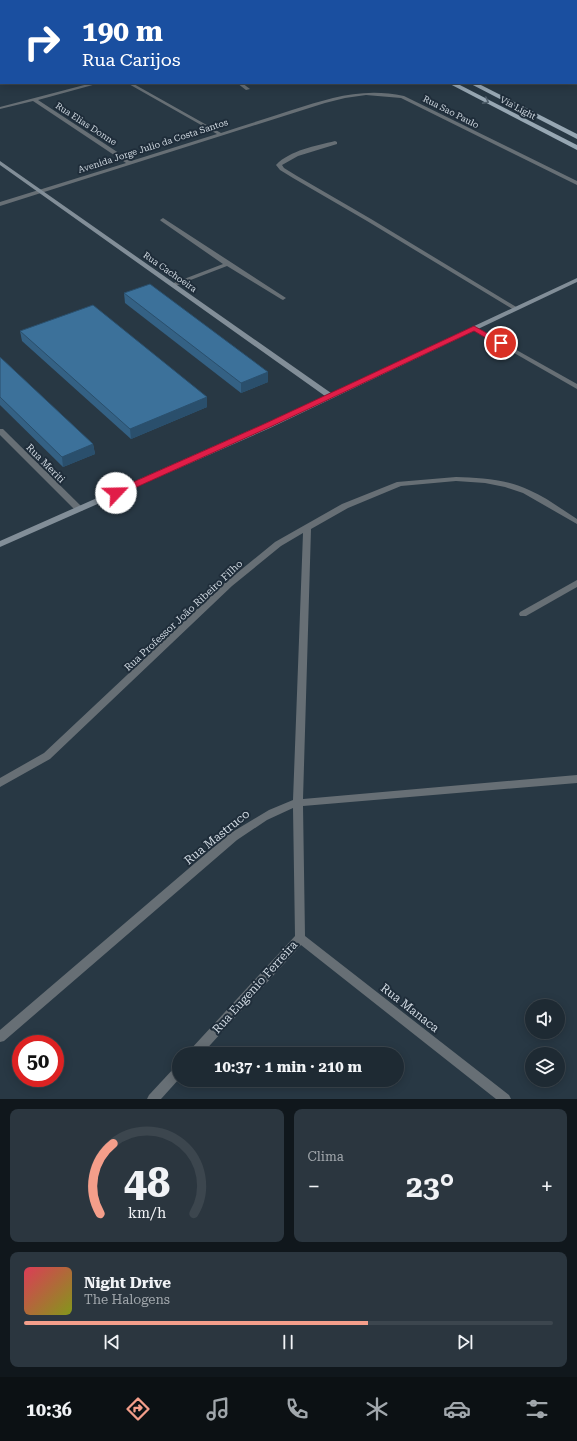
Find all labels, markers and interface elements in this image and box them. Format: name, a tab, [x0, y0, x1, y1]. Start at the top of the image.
text: 190 m	[82, 15, 163, 48]
icon: right	[16, 16, 68, 68]
text: Rua Carijos	[82, 49, 180, 70]
street label: Rua Sao Paulo	[421, 94, 481, 131]
street label: Via Light	[498, 94, 538, 122]
one-way arrow	[482, 97, 489, 104]
street label: Rua Elias Donne	[54, 101, 118, 147]
street label: Avenida Jorge Julio da Costa Santos	[77, 117, 229, 175]
street label: Rua Cachoeira	[141, 250, 199, 294]
pin	[484, 326, 518, 360]
icon: arrive	[490, 332, 512, 354]
street label: Rua Meriti	[24, 442, 67, 485]
position arrow	[95, 472, 137, 514]
street label: Rua Professor João Ribeiro Filho	[122, 558, 245, 673]
street label: Rua Mastruco	[182, 807, 252, 867]
street label: Rua Eugenio Ferreira	[210, 937, 301, 1036]
street label: Rua Manaca	[378, 981, 442, 1035]
map controls	[525, 999, 565, 1087]
button: sound	[525, 999, 565, 1039]
speed limit sign: 50	[12, 1035, 64, 1087]
button: layers	[525, 1047, 565, 1087]
text: 10:37 · 1 min · 210 m	[214, 1058, 362, 1076]
text: Clima	[308, 1149, 344, 1164]
text: 48	[123, 1157, 170, 1206]
text: 23°	[406, 1169, 455, 1204]
text: −	[308, 1174, 320, 1199]
text: +	[541, 1174, 553, 1199]
text: km/h	[128, 1204, 166, 1220]
text: Night Drive	[84, 1274, 171, 1292]
text: The Halogens	[84, 1292, 170, 1307]
icon: previous	[101, 1331, 123, 1353]
icon: pause	[277, 1331, 299, 1353]
icon: next	[454, 1331, 476, 1353]
icon: directions	[124, 1395, 152, 1423]
icon: music	[204, 1395, 232, 1423]
icon: phone	[283, 1395, 311, 1423]
icon: climate	[363, 1395, 391, 1423]
icon: car	[443, 1395, 471, 1423]
icon: filters	[523, 1395, 551, 1423]
text: 10:36	[26, 1399, 72, 1420]

